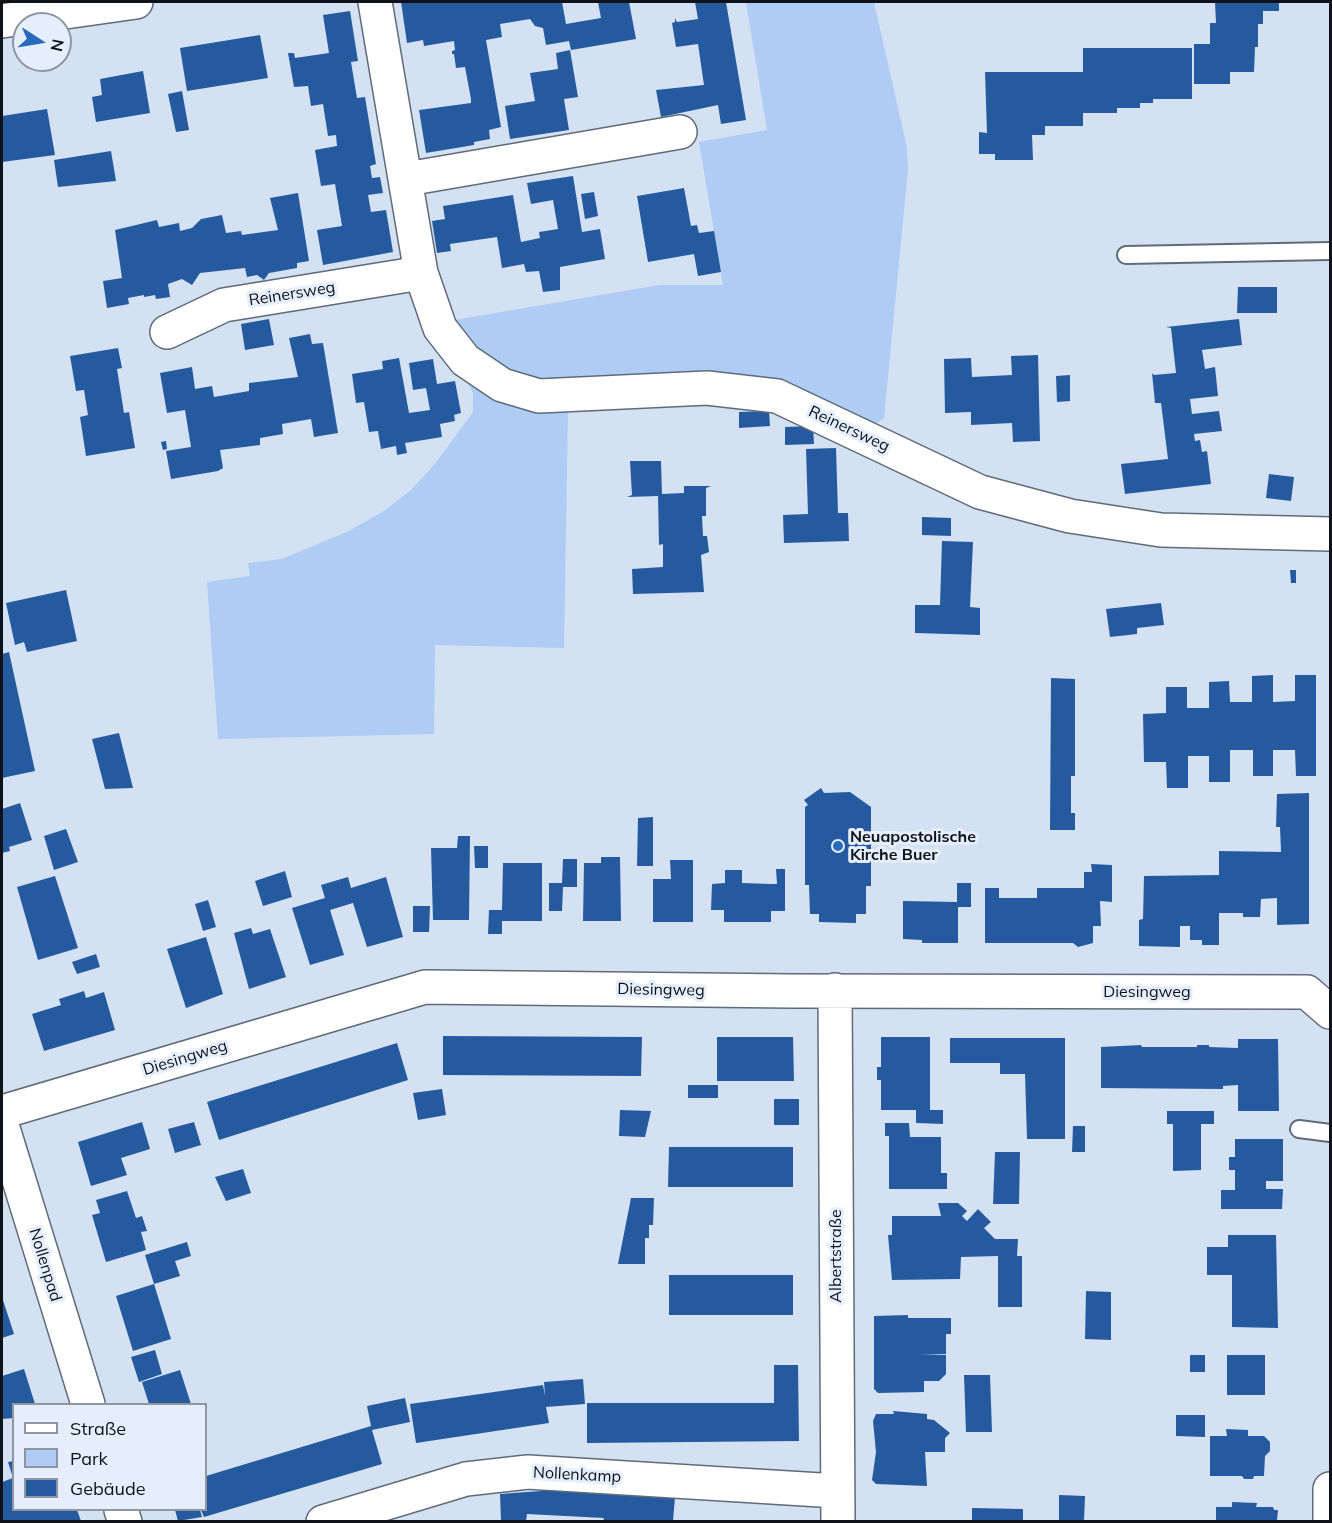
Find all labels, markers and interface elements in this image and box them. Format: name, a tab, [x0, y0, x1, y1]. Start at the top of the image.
north arrow	[12, 12, 72, 72]
text: N	[47, 37, 69, 53]
street label: Reinersweg	[247, 278, 337, 310]
street label: Reinersweg	[805, 402, 893, 456]
place label: Neuapostolische Kirche Buer	[850, 827, 976, 865]
marker: Neuapostolische Kirche Buer	[831, 839, 845, 853]
street label: Diesingweg	[617, 980, 705, 1000]
street label: Diesingweg	[1103, 982, 1191, 1002]
street label: Diesingweg	[140, 1036, 230, 1080]
street label: Albertstraße	[826, 1209, 846, 1303]
street label: Nollenpad	[25, 1226, 65, 1304]
legend	[12, 1403, 207, 1511]
text: Straße	[70, 1417, 126, 1440]
text: Park	[70, 1447, 108, 1470]
street label: Nollenkamp	[532, 1463, 622, 1487]
text: Gebäude	[70, 1477, 146, 1500]

